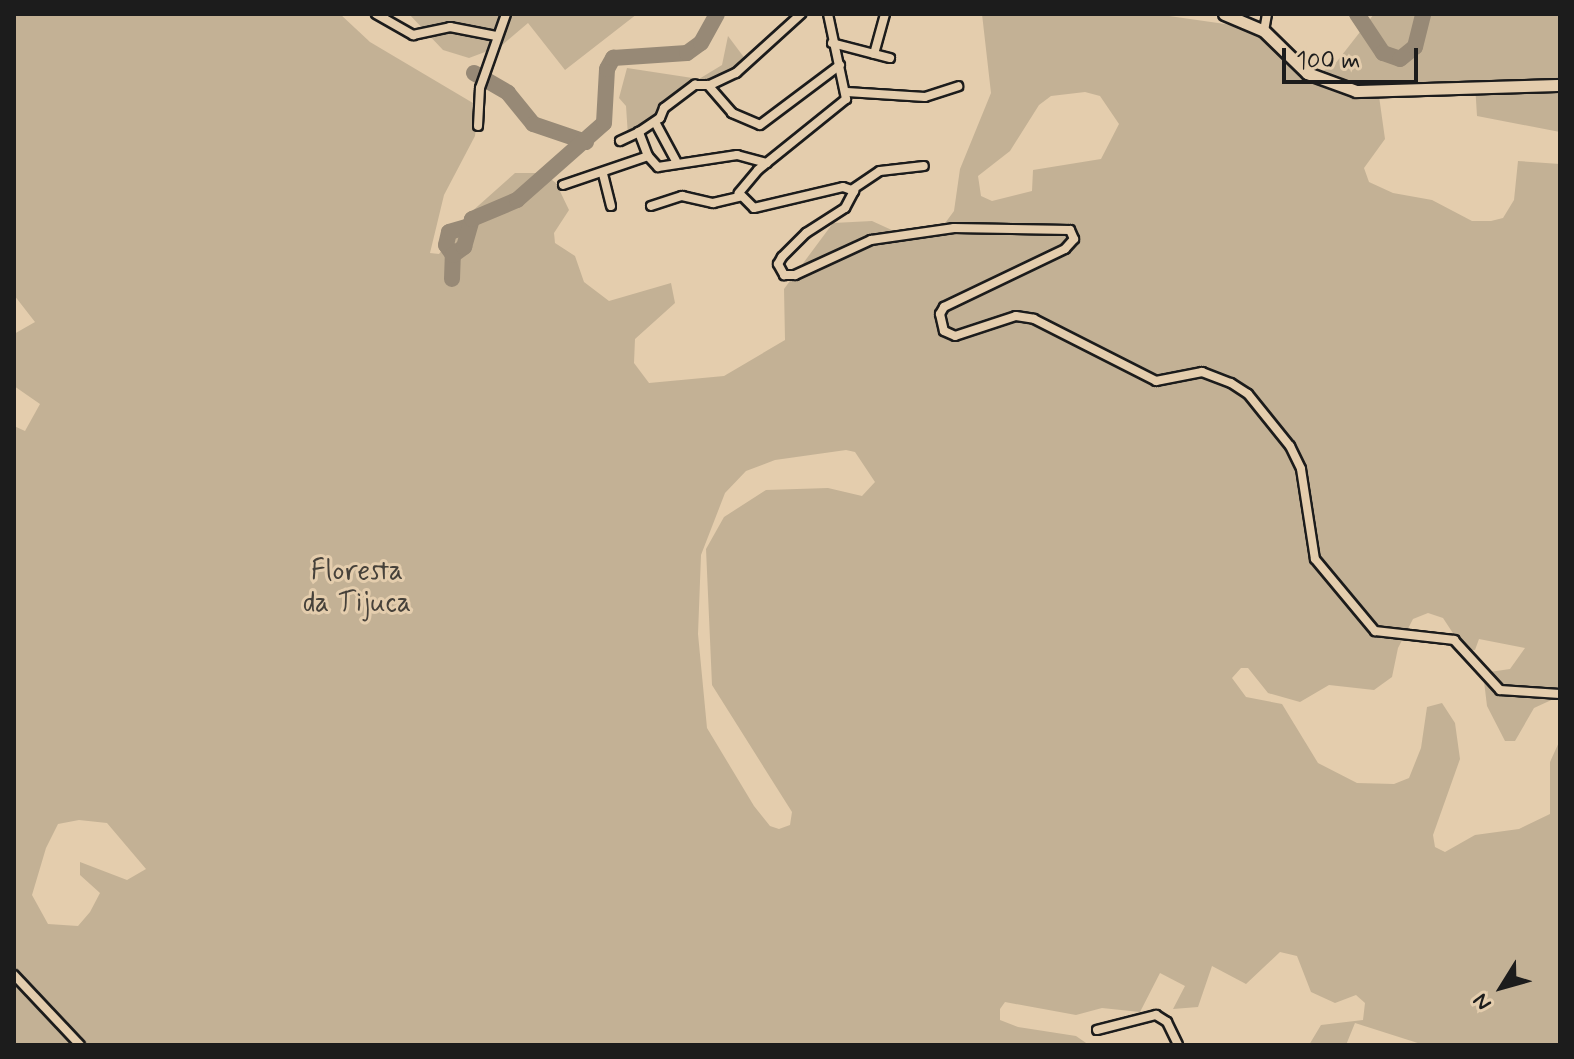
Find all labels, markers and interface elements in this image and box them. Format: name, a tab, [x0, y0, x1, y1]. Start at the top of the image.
scale bar	[1286, 32, 1422, 82]
text: 100 m	[1296, 46, 1360, 77]
park label: Floresta da Tijuca	[306, 555, 408, 621]
north arrow	[1462, 947, 1542, 1027]
text: N	[1467, 987, 1498, 1016]

